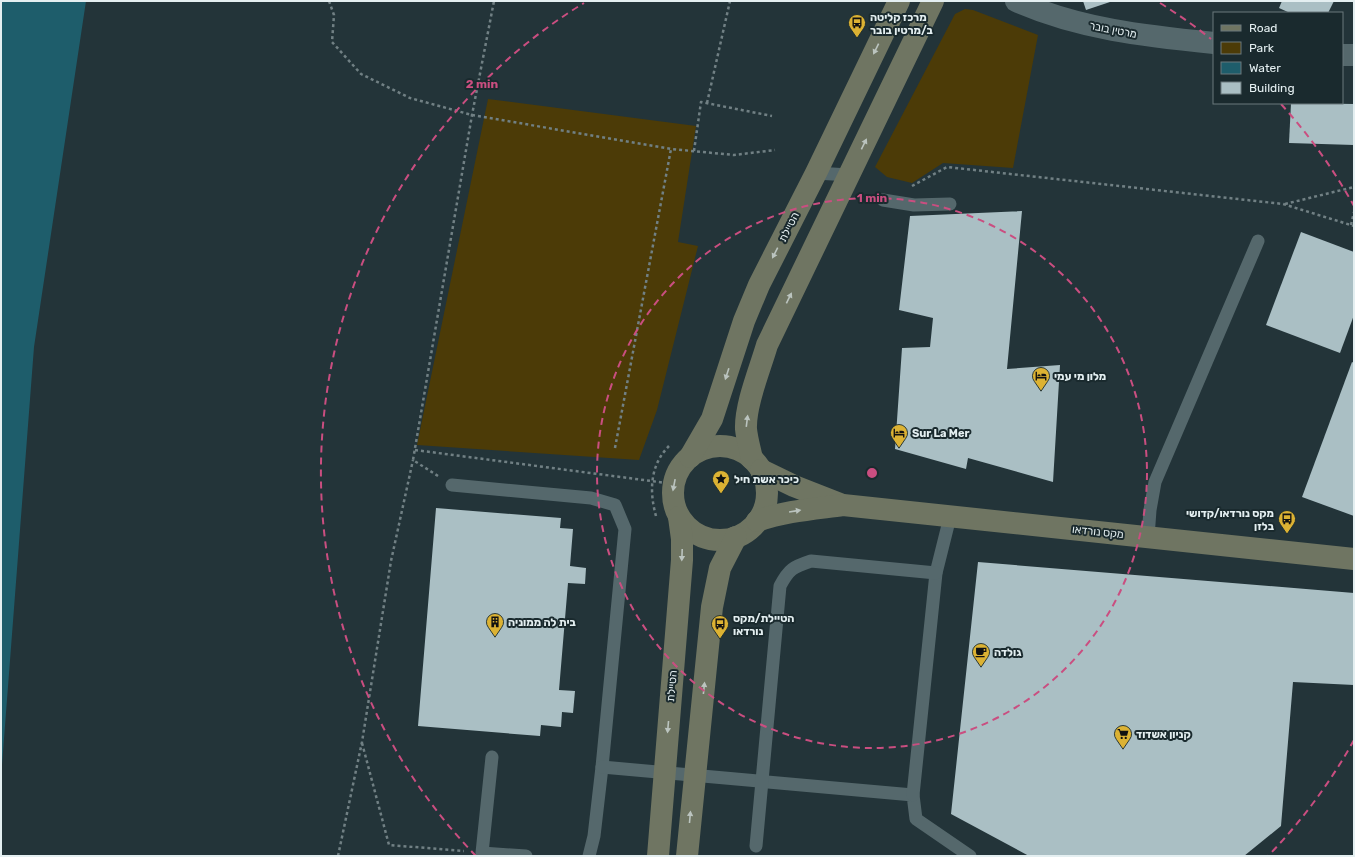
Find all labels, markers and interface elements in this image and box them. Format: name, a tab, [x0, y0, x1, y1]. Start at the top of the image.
place label: מרכז קליטה ב/מרטין בובר	[870, 11, 934, 37]
legend	[1213, 12, 1343, 104]
bus stop icon: מרכז קליטה ב/מרטין בובר	[847, 13, 867, 38]
street label: מרטין בובר	[1088, 19, 1138, 41]
text: Road	[1249, 21, 1277, 35]
text: Park	[1249, 41, 1275, 55]
one-way arrow	[873, 43, 879, 54]
text: Water	[1249, 61, 1281, 75]
text: 2 min	[466, 77, 499, 91]
text: Building	[1249, 81, 1295, 95]
one-way arrow	[861, 138, 867, 150]
text: 1 min	[857, 191, 888, 205]
street label: הטיילת	[776, 210, 802, 244]
one-way arrow	[772, 247, 778, 259]
one-way arrow	[786, 293, 792, 304]
hotel icon: מלון מי עמי	[1031, 366, 1051, 391]
one-way arrow	[724, 368, 730, 380]
place label: מלון מי עמי	[1054, 370, 1106, 383]
one-way arrow	[744, 415, 750, 427]
hotel icon: Sur La Mer	[889, 423, 909, 448]
place label: Sur La Mer	[912, 427, 970, 440]
centre of rings	[865, 466, 879, 480]
place icon: כיכר אשת חיל	[711, 469, 731, 494]
place label: כיכר אשת חיל	[734, 473, 799, 486]
one-way arrow	[671, 478, 677, 491]
place label: מקס נורדאו/קדושי בלזן	[1186, 507, 1275, 533]
one-way arrow	[789, 508, 801, 514]
bus stop icon: מקס נורדאו/קדושי בלזן	[1277, 509, 1297, 534]
street label: מקס נורדאו	[1072, 523, 1125, 541]
one-way arrow	[678, 549, 685, 561]
building icon: בית לה ממוניה	[485, 612, 505, 637]
place label: הטיילת/מקס נורדאו	[733, 612, 794, 638]
bus stop icon: הטיילת/מקס נורדאו	[710, 614, 730, 639]
place label: בית לה ממוניה	[508, 616, 577, 629]
cafe icon: גולדה	[971, 642, 991, 667]
place label: גולדה	[994, 646, 1022, 659]
street label: הטיילת	[664, 669, 680, 702]
one-way arrow	[700, 682, 707, 694]
one-way arrow	[665, 721, 672, 733]
supermarket icon: קניון אשדוד	[1113, 724, 1133, 749]
place label: קניון אשדוד	[1136, 728, 1191, 741]
one-way arrow	[687, 811, 694, 823]

